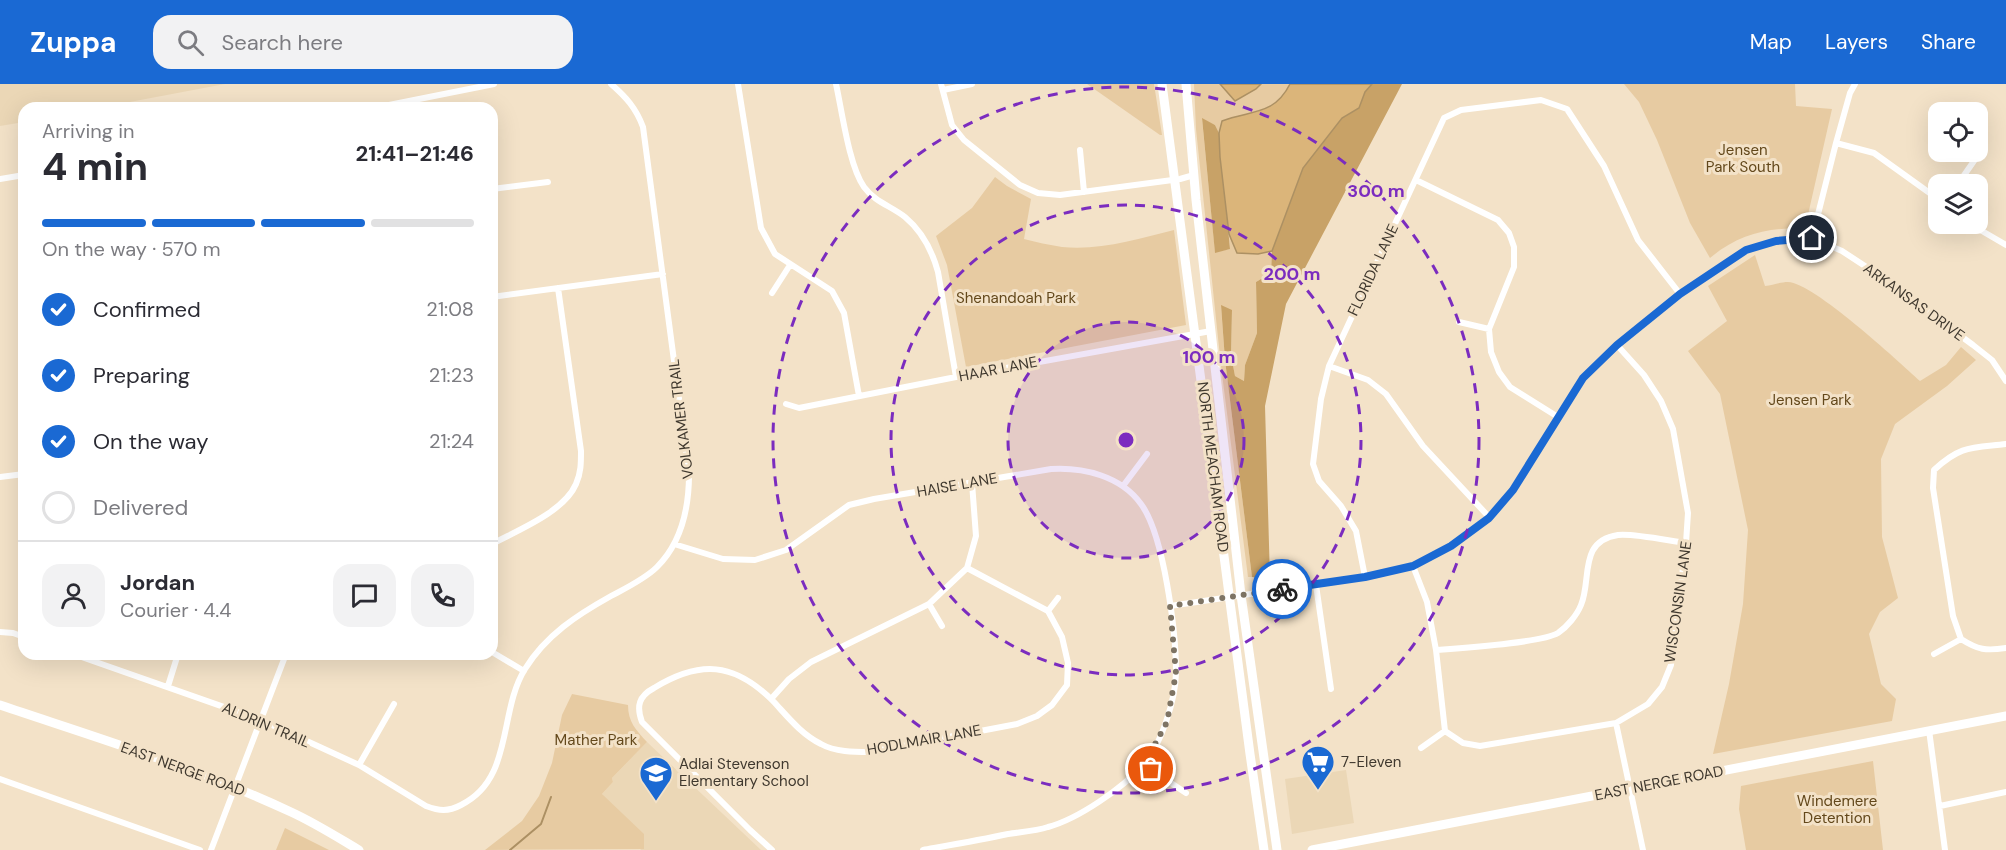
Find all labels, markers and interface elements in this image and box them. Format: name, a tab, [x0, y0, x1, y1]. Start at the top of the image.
search box	[153, 15, 573, 69]
text: Zuppa	[30, 24, 117, 61]
icon: search	[174, 26, 207, 59]
text: Search here	[222, 28, 343, 57]
text: Map	[1750, 28, 1792, 56]
text: Layers	[1825, 28, 1888, 56]
text: Share	[1921, 28, 1976, 56]
map controls	[1928, 102, 1988, 234]
button: locate	[1928, 102, 1988, 162]
text: Arriving in	[42, 118, 134, 144]
text: 21:41–21:46	[356, 139, 474, 168]
park label: Jensen Park South	[1706, 140, 1780, 177]
text: 4 min	[42, 141, 148, 192]
button: layers	[1928, 174, 1988, 234]
text: 300 m	[1347, 179, 1405, 203]
pin	[1786, 212, 1837, 263]
street label: FLORIDA LANE	[1343, 221, 1403, 319]
icon: home	[1795, 221, 1828, 254]
text: On the way · 570 m	[42, 236, 221, 262]
street label: ARKANSAS DRIVE	[1859, 258, 1969, 346]
text: 200 m	[1264, 262, 1320, 286]
park label: Shenandoah Park	[956, 288, 1076, 308]
icon: check	[42, 293, 75, 326]
text: Confirmed	[93, 295, 201, 324]
text: 21:08	[426, 296, 474, 322]
text: 100 m	[1182, 345, 1236, 369]
street label: HAAR LANE	[957, 352, 1039, 386]
street label: VOLKAMER TRAIL	[664, 358, 698, 480]
icon: check	[42, 359, 75, 392]
text: Preparing	[93, 361, 190, 390]
text: 21:23	[429, 362, 474, 388]
street label: NORTH MEACHAM ROAD	[1193, 381, 1233, 553]
park label: Jensen Park	[1769, 390, 1852, 410]
icon: check	[42, 425, 75, 458]
text: On the way	[93, 427, 208, 456]
text: 21:24	[429, 428, 474, 454]
centre of rings	[1116, 430, 1136, 450]
street label: HAISE LANE	[915, 468, 999, 502]
text: Delivered	[93, 493, 188, 522]
street label: WISCONSIN LANE	[1660, 540, 1696, 664]
courier	[1252, 559, 1312, 619]
button: person	[42, 564, 105, 627]
button: chat	[333, 564, 396, 627]
button: phone	[411, 564, 474, 627]
text: Jordan	[120, 568, 195, 597]
icon: bike	[1266, 573, 1299, 606]
text: Courier · 4.4	[120, 597, 231, 623]
street label: ALDRIN TRAIL	[219, 697, 313, 753]
street label: HODLMAIR LANE	[865, 720, 983, 760]
park label: Mather Park	[555, 730, 638, 750]
street label: EAST NERGE ROAD	[118, 737, 248, 801]
pin	[1125, 743, 1176, 794]
supermarket icon: 7-Eleven	[1300, 744, 1336, 791]
icon: bag	[1134, 752, 1167, 785]
place label: 7-Eleven	[1341, 752, 1401, 772]
place label: Adlai Stevenson Elementary School	[679, 754, 809, 791]
school or university icon: Adlai Stevenson Elementary School	[638, 755, 674, 802]
street label: EAST NERGE ROAD	[1593, 761, 1725, 805]
park label: Windemere Detention	[1797, 791, 1877, 828]

